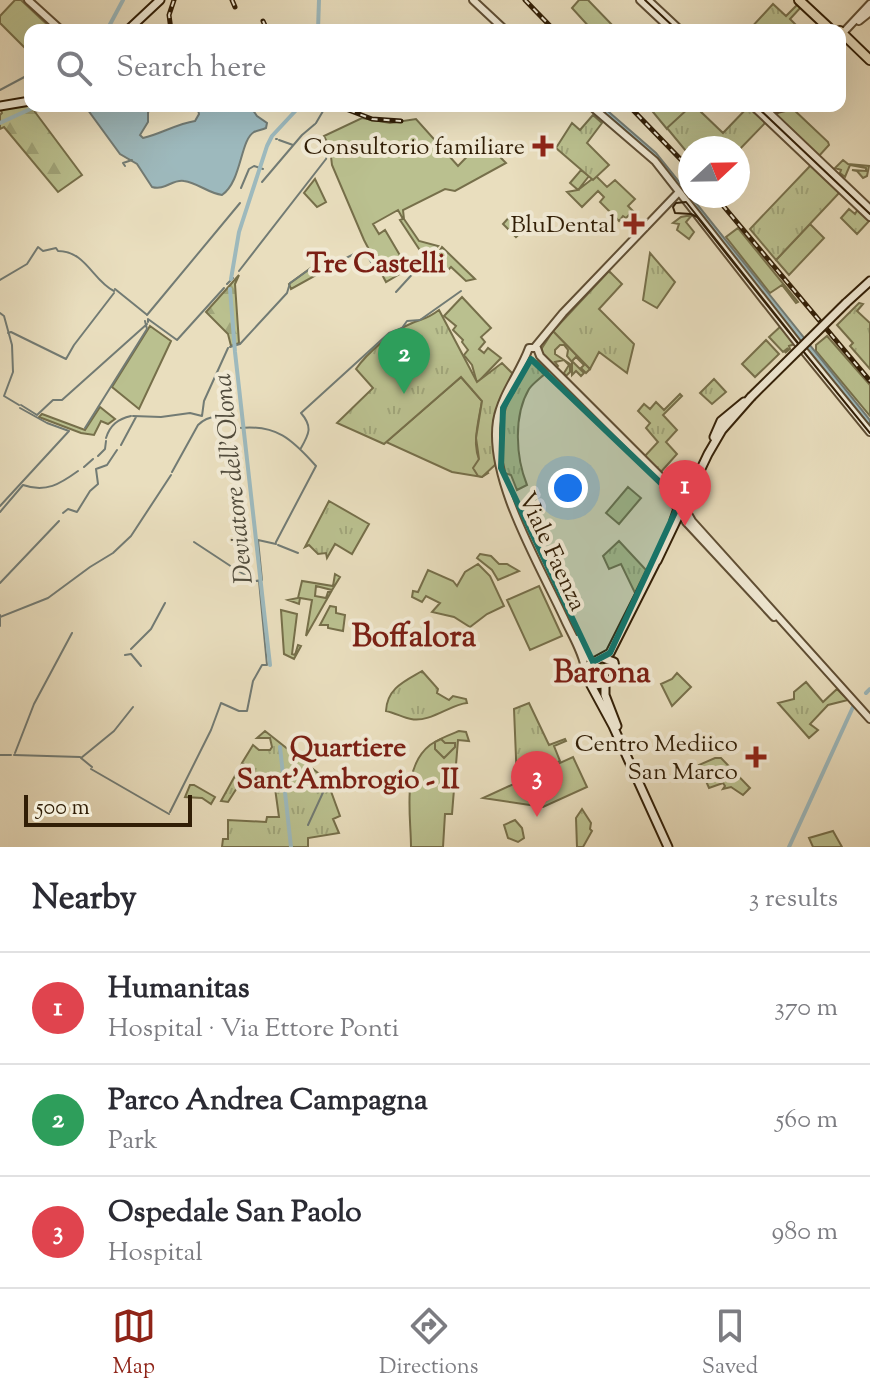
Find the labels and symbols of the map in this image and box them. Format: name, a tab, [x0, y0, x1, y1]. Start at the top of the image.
place label: Consultorio familiare	[304, 131, 525, 165]
marker: Consultorio familiare	[532, 135, 554, 157]
north arrow	[678, 136, 750, 208]
place label: BluDental	[511, 209, 616, 243]
marker: BluDental	[623, 213, 645, 235]
district label: Tre Castelli	[307, 245, 445, 285]
pin: 2	[378, 328, 430, 394]
water label: Deviatore dell'Olona	[205, 372, 264, 586]
pin: 1	[659, 460, 711, 526]
your location	[548, 468, 588, 508]
street label: Viale Faenza	[509, 487, 594, 617]
district label: Boffalora	[352, 615, 477, 661]
district label: Barona	[553, 651, 651, 697]
place label: Centro Mediico San Marco	[575, 728, 738, 790]
district label: Quartiere Sant'Ambrogio - II	[236, 729, 460, 801]
marker: Centro Mediico San Marco	[745, 746, 767, 768]
pin: 3	[511, 751, 563, 817]
scale bar	[24, 791, 192, 827]

